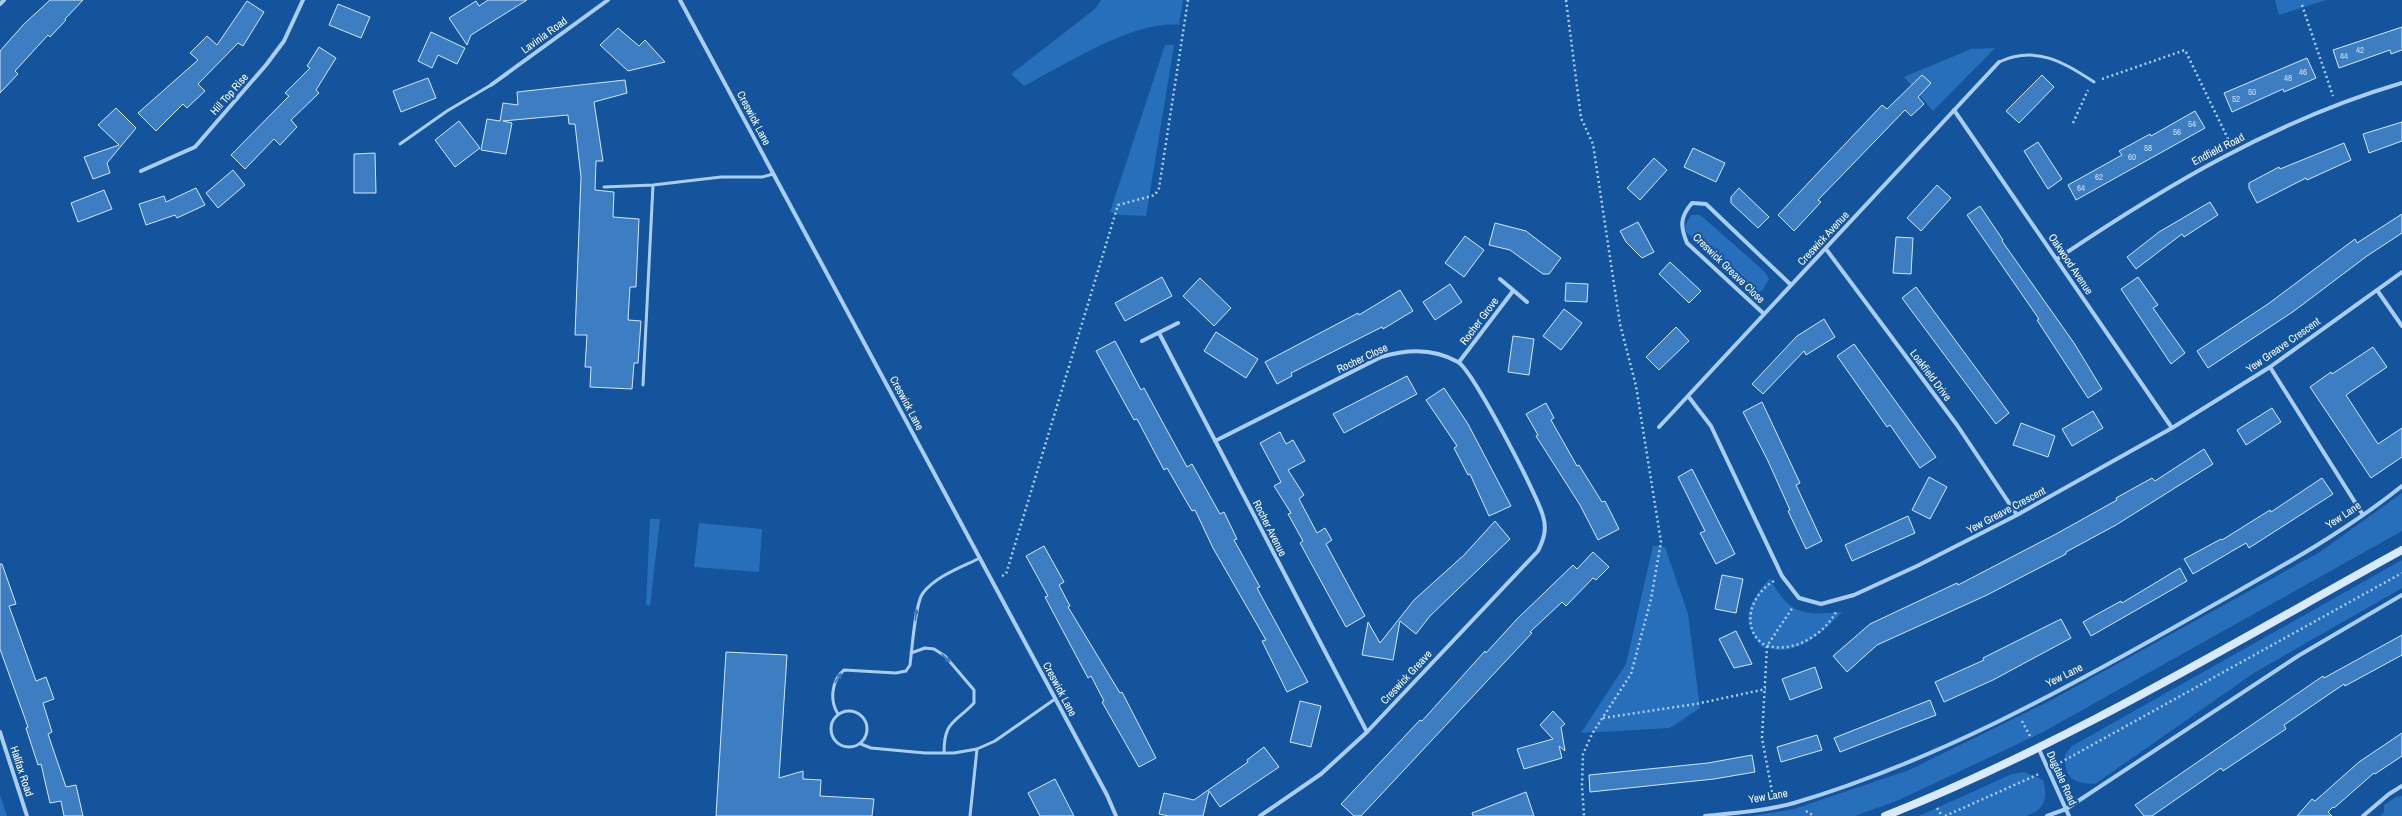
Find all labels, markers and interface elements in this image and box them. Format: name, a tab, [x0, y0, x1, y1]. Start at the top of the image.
street label: Lavinia Road	[518, 14, 570, 56]
house number: 42	[2356, 44, 2364, 56]
house number: 44	[2340, 50, 2348, 62]
house number: 46	[2299, 66, 2307, 78]
street label: Hill Top Rise	[207, 70, 251, 118]
house number: 48	[2284, 72, 2292, 84]
house number: 50	[2248, 86, 2256, 98]
street label: Creswick Lane	[734, 88, 774, 148]
house number: 52	[2232, 93, 2240, 105]
house number: 54	[2188, 118, 2196, 130]
house number: 56	[2173, 126, 2181, 138]
street label: Endfield Road	[2189, 130, 2247, 168]
house number: 58	[2144, 142, 2152, 154]
house number: 60	[2128, 151, 2136, 163]
house number: 62	[2095, 171, 2103, 183]
house number: 64	[2077, 182, 2085, 194]
street label: Creswick Avenue	[1794, 208, 1852, 268]
street label: Creswick Greave Close	[1690, 230, 1768, 306]
street label: Oakwood Avenue	[2045, 231, 2097, 297]
street label: Rocher Grove	[1457, 294, 1501, 348]
street label: Yew Greave Crescent	[2243, 314, 2323, 376]
street label: Rocher Close	[1334, 340, 1390, 376]
street label: Loakfield Drive	[1907, 347, 1955, 403]
street label: Creswick Lane	[887, 373, 927, 433]
street label: Yew Greave Crescent	[1964, 483, 2048, 537]
street label: Rocher Avenue	[1250, 497, 1290, 559]
street label: Yew Lane	[2323, 498, 2363, 532]
one-way arrow	[913, 609, 919, 621]
street label: Creswick Greave	[1377, 647, 1435, 707]
one-way arrow	[941, 653, 951, 663]
street label: Creswick Lane	[1040, 659, 1080, 719]
street label: Yew Lane	[2043, 660, 2085, 690]
one-way arrow	[834, 673, 842, 683]
street label: Halifax Road	[7, 744, 37, 798]
street label: Dugdale Road	[2044, 749, 2080, 807]
street label: Yew Lane	[1747, 786, 1789, 806]

